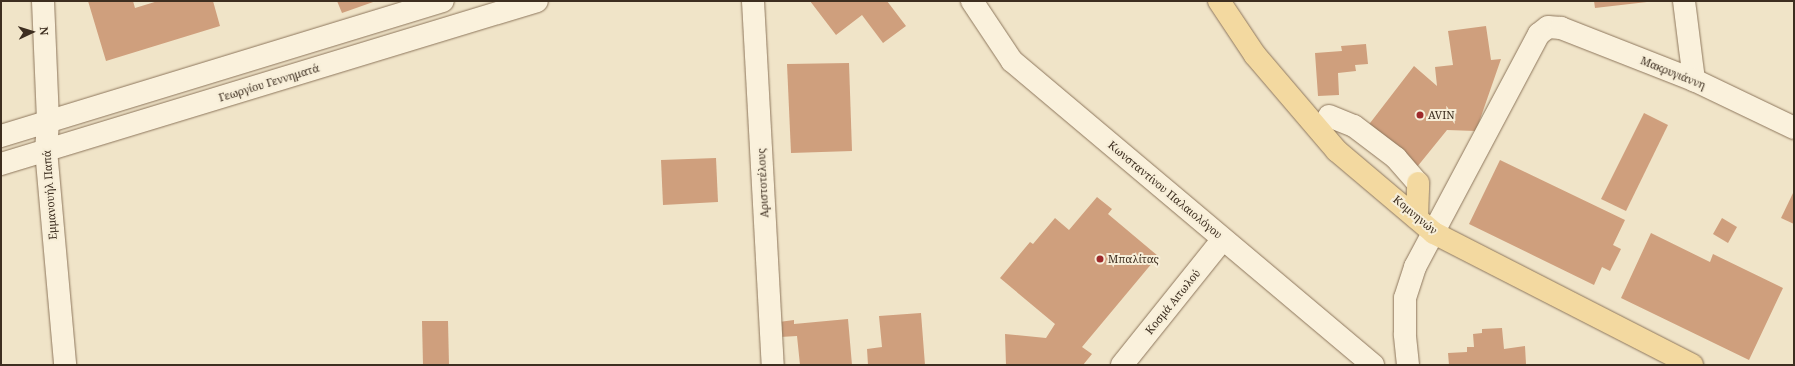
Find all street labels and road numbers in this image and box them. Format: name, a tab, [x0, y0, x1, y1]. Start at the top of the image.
street label: Μακρυγιάννη	[1639, 54, 1707, 92]
street label: Γεωργίου Γεννηματά	[217, 61, 321, 105]
street label: Κωνσταντίνου Παλαιολόγου	[1105, 138, 1225, 242]
street label: Αριστοτέλους	[755, 148, 771, 218]
street label: Εμμανουήλ Παπά	[40, 150, 60, 240]
street label: Κομνηνών	[1390, 193, 1440, 237]
street label: Κοσμά Αιτωλού	[1143, 267, 1203, 337]

